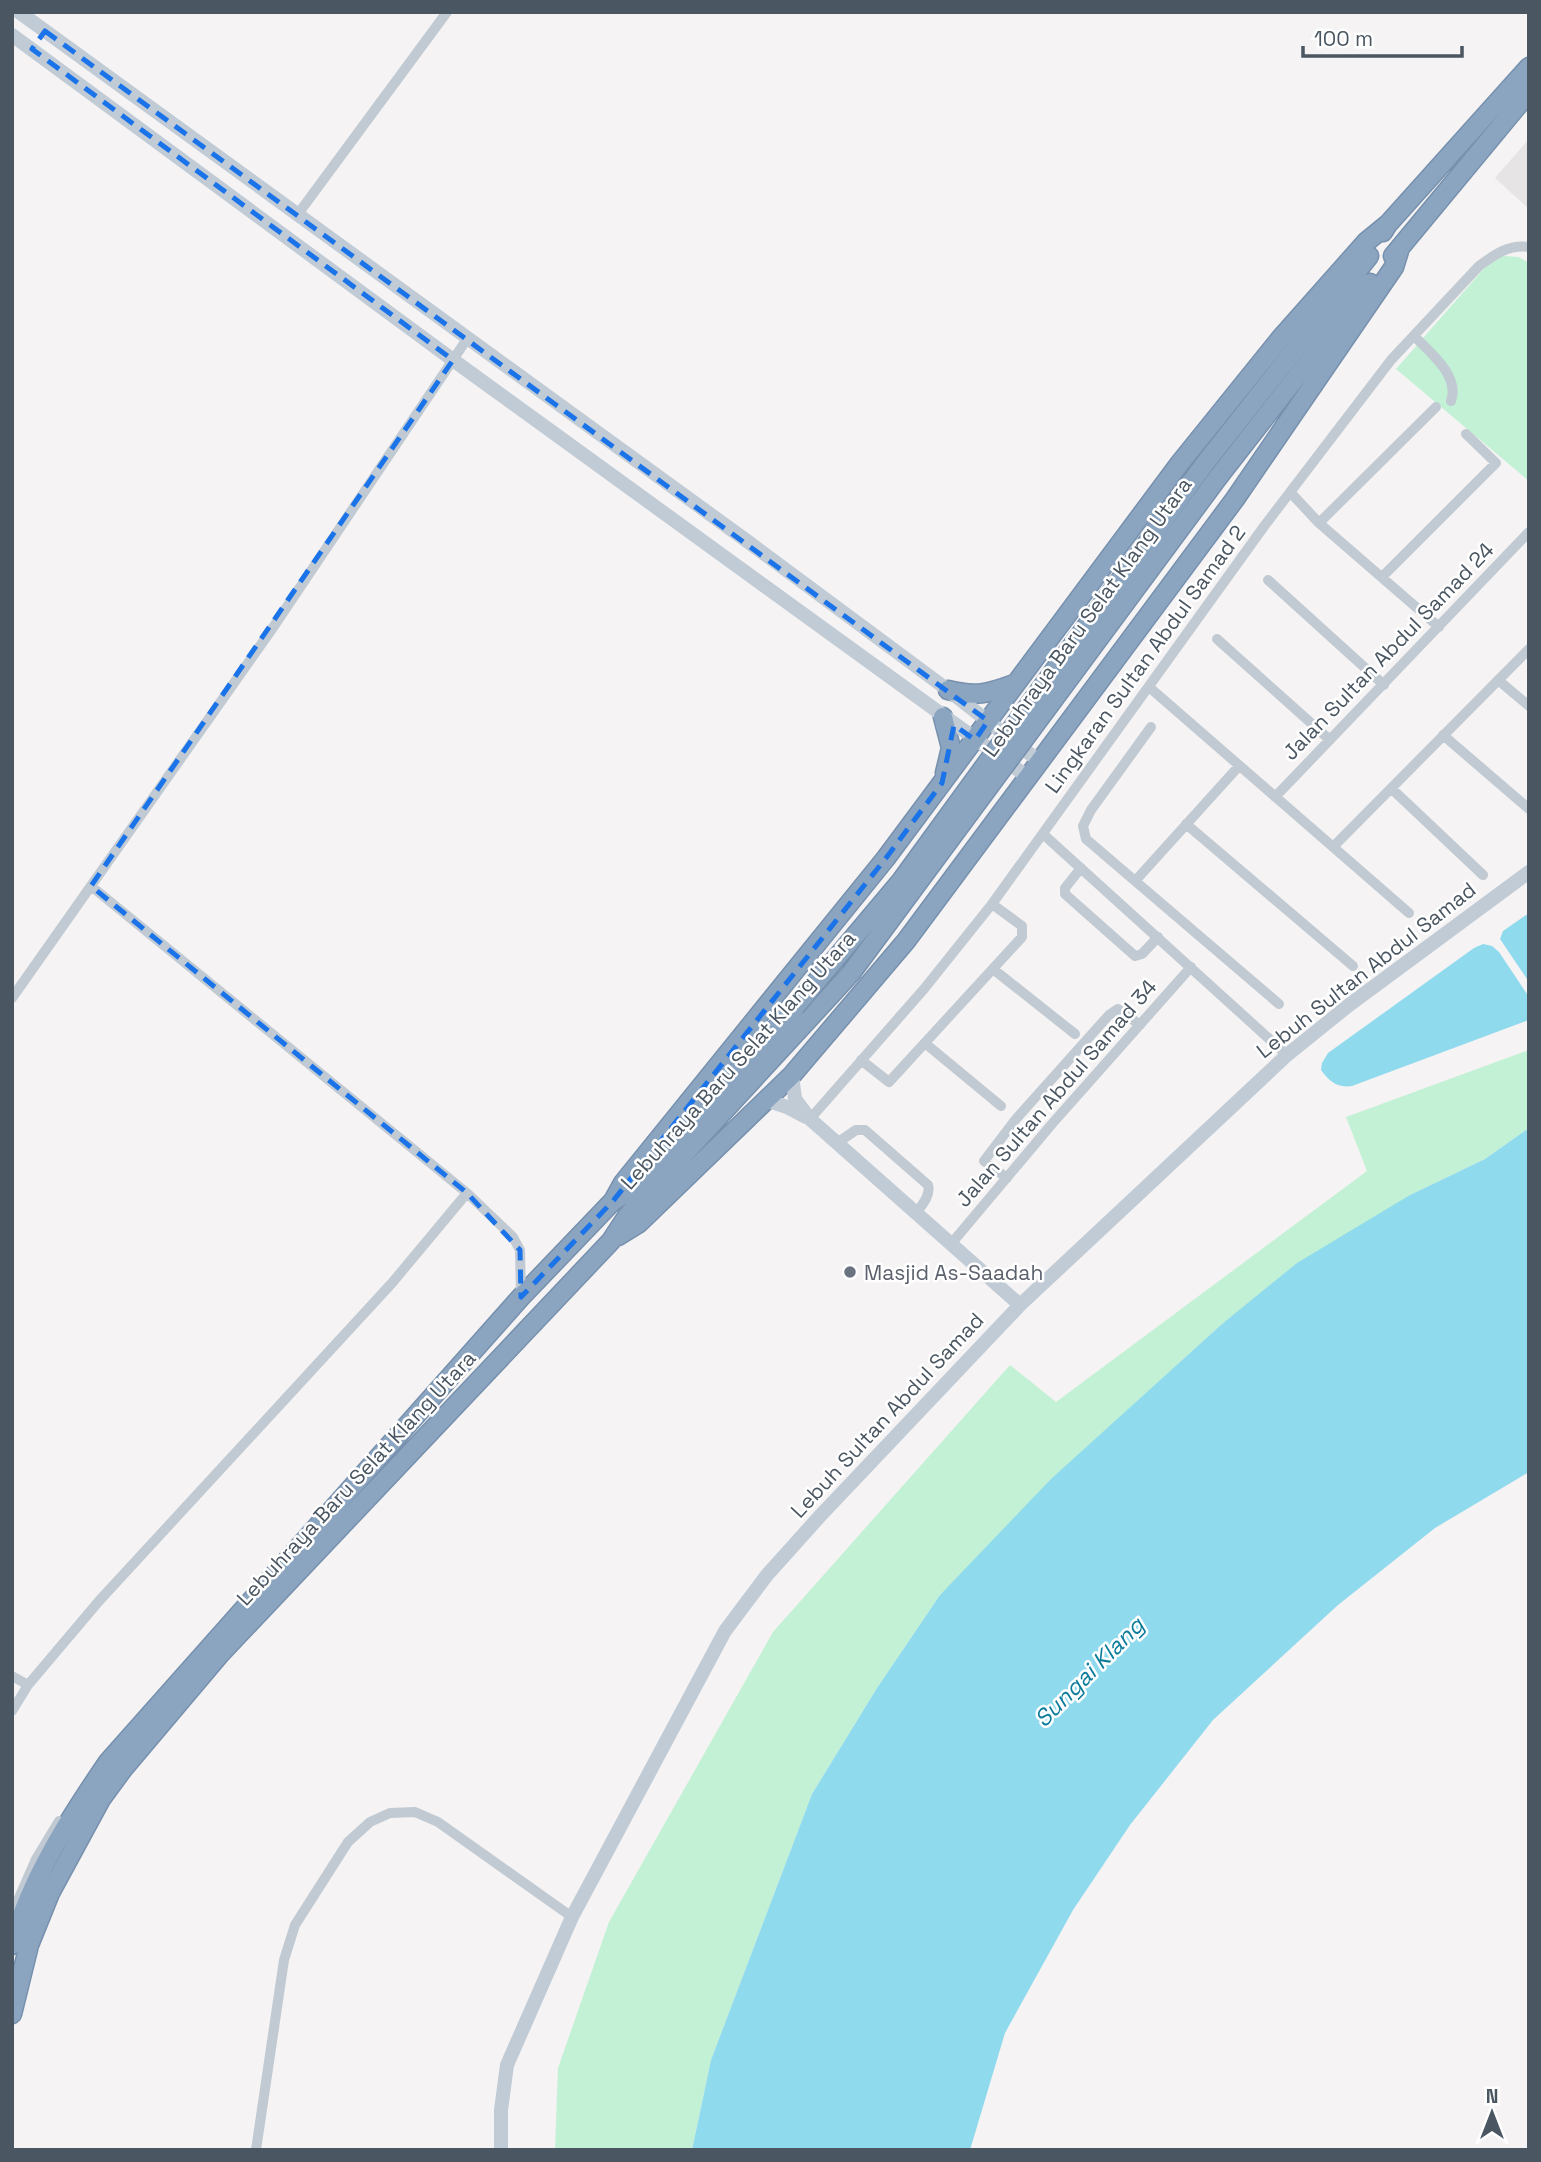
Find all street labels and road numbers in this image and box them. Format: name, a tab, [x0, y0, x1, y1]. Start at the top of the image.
street label: Lebuhraya Baru Selat Klang Utara	[976, 472, 1198, 762]
street label: Lingkaran Sultan Abdul Samad 2	[1039, 520, 1251, 798]
street label: Jalan Sultan Abdul Samad 24	[1277, 536, 1499, 766]
street label: Lebuh Sultan Abdul Samad	[1251, 876, 1481, 1064]
street label: Lebuhraya Baru Selat Klang Utara	[615, 925, 861, 1195]
street label: Jalan Sultan Abdul Samad 34	[950, 973, 1162, 1213]
street label: Lebuh Sultan Abdul Samad	[785, 1307, 989, 1523]
street label: Lebuhraya Baru Selat Klang Utara	[231, 1345, 481, 1611]

